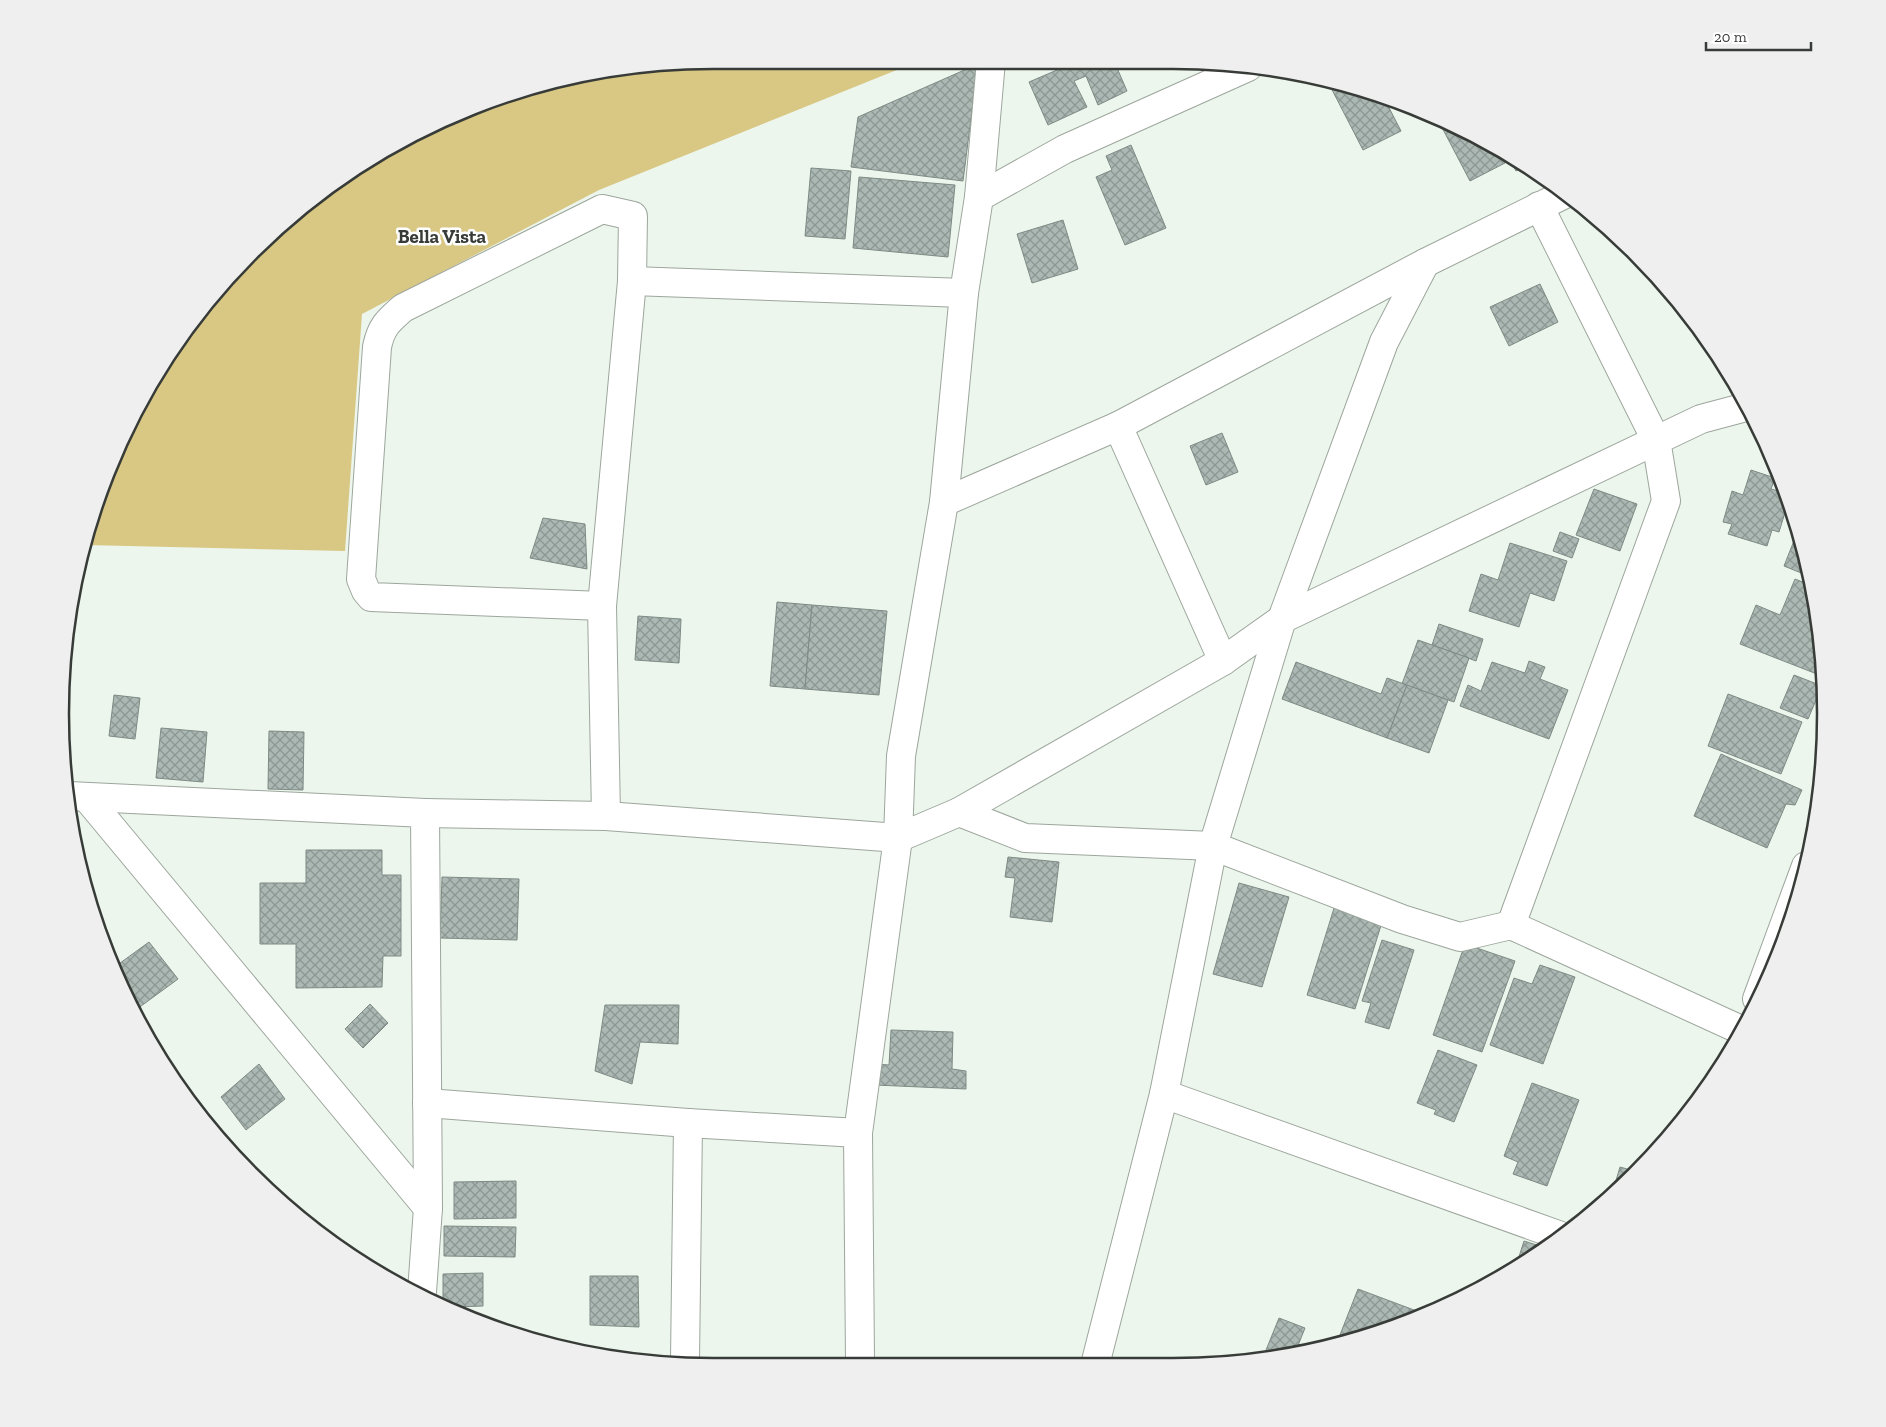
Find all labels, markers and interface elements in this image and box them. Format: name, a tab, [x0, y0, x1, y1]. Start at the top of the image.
scale bar	[1706, 20, 1811, 52]
text: 20 m	[1714, 28, 1747, 46]
district label: Bella Vista	[398, 225, 487, 248]

